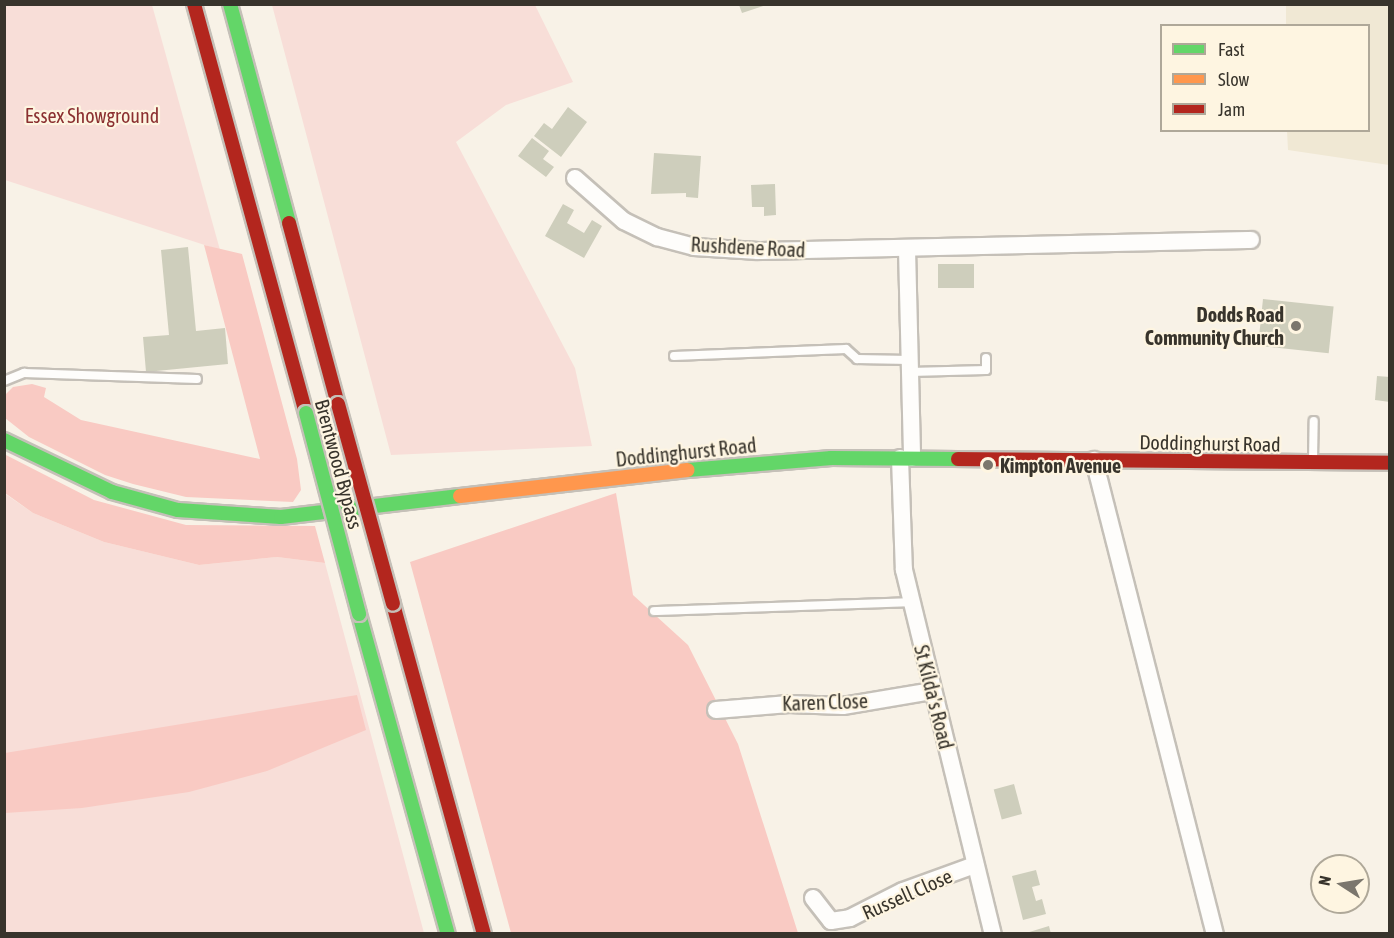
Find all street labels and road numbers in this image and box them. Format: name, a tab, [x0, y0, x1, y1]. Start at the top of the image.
street label: Rushdene Road	[690, 232, 806, 262]
street label: Brentwood Bypass	[310, 397, 368, 531]
street label: Doddinghurst Road	[1139, 430, 1281, 456]
street label: Doddinghurst Road	[614, 433, 758, 471]
street label: St Kilda's Road	[909, 642, 959, 752]
street label: Karen Close	[782, 689, 868, 715]
street label: Russell Close	[858, 864, 956, 924]

